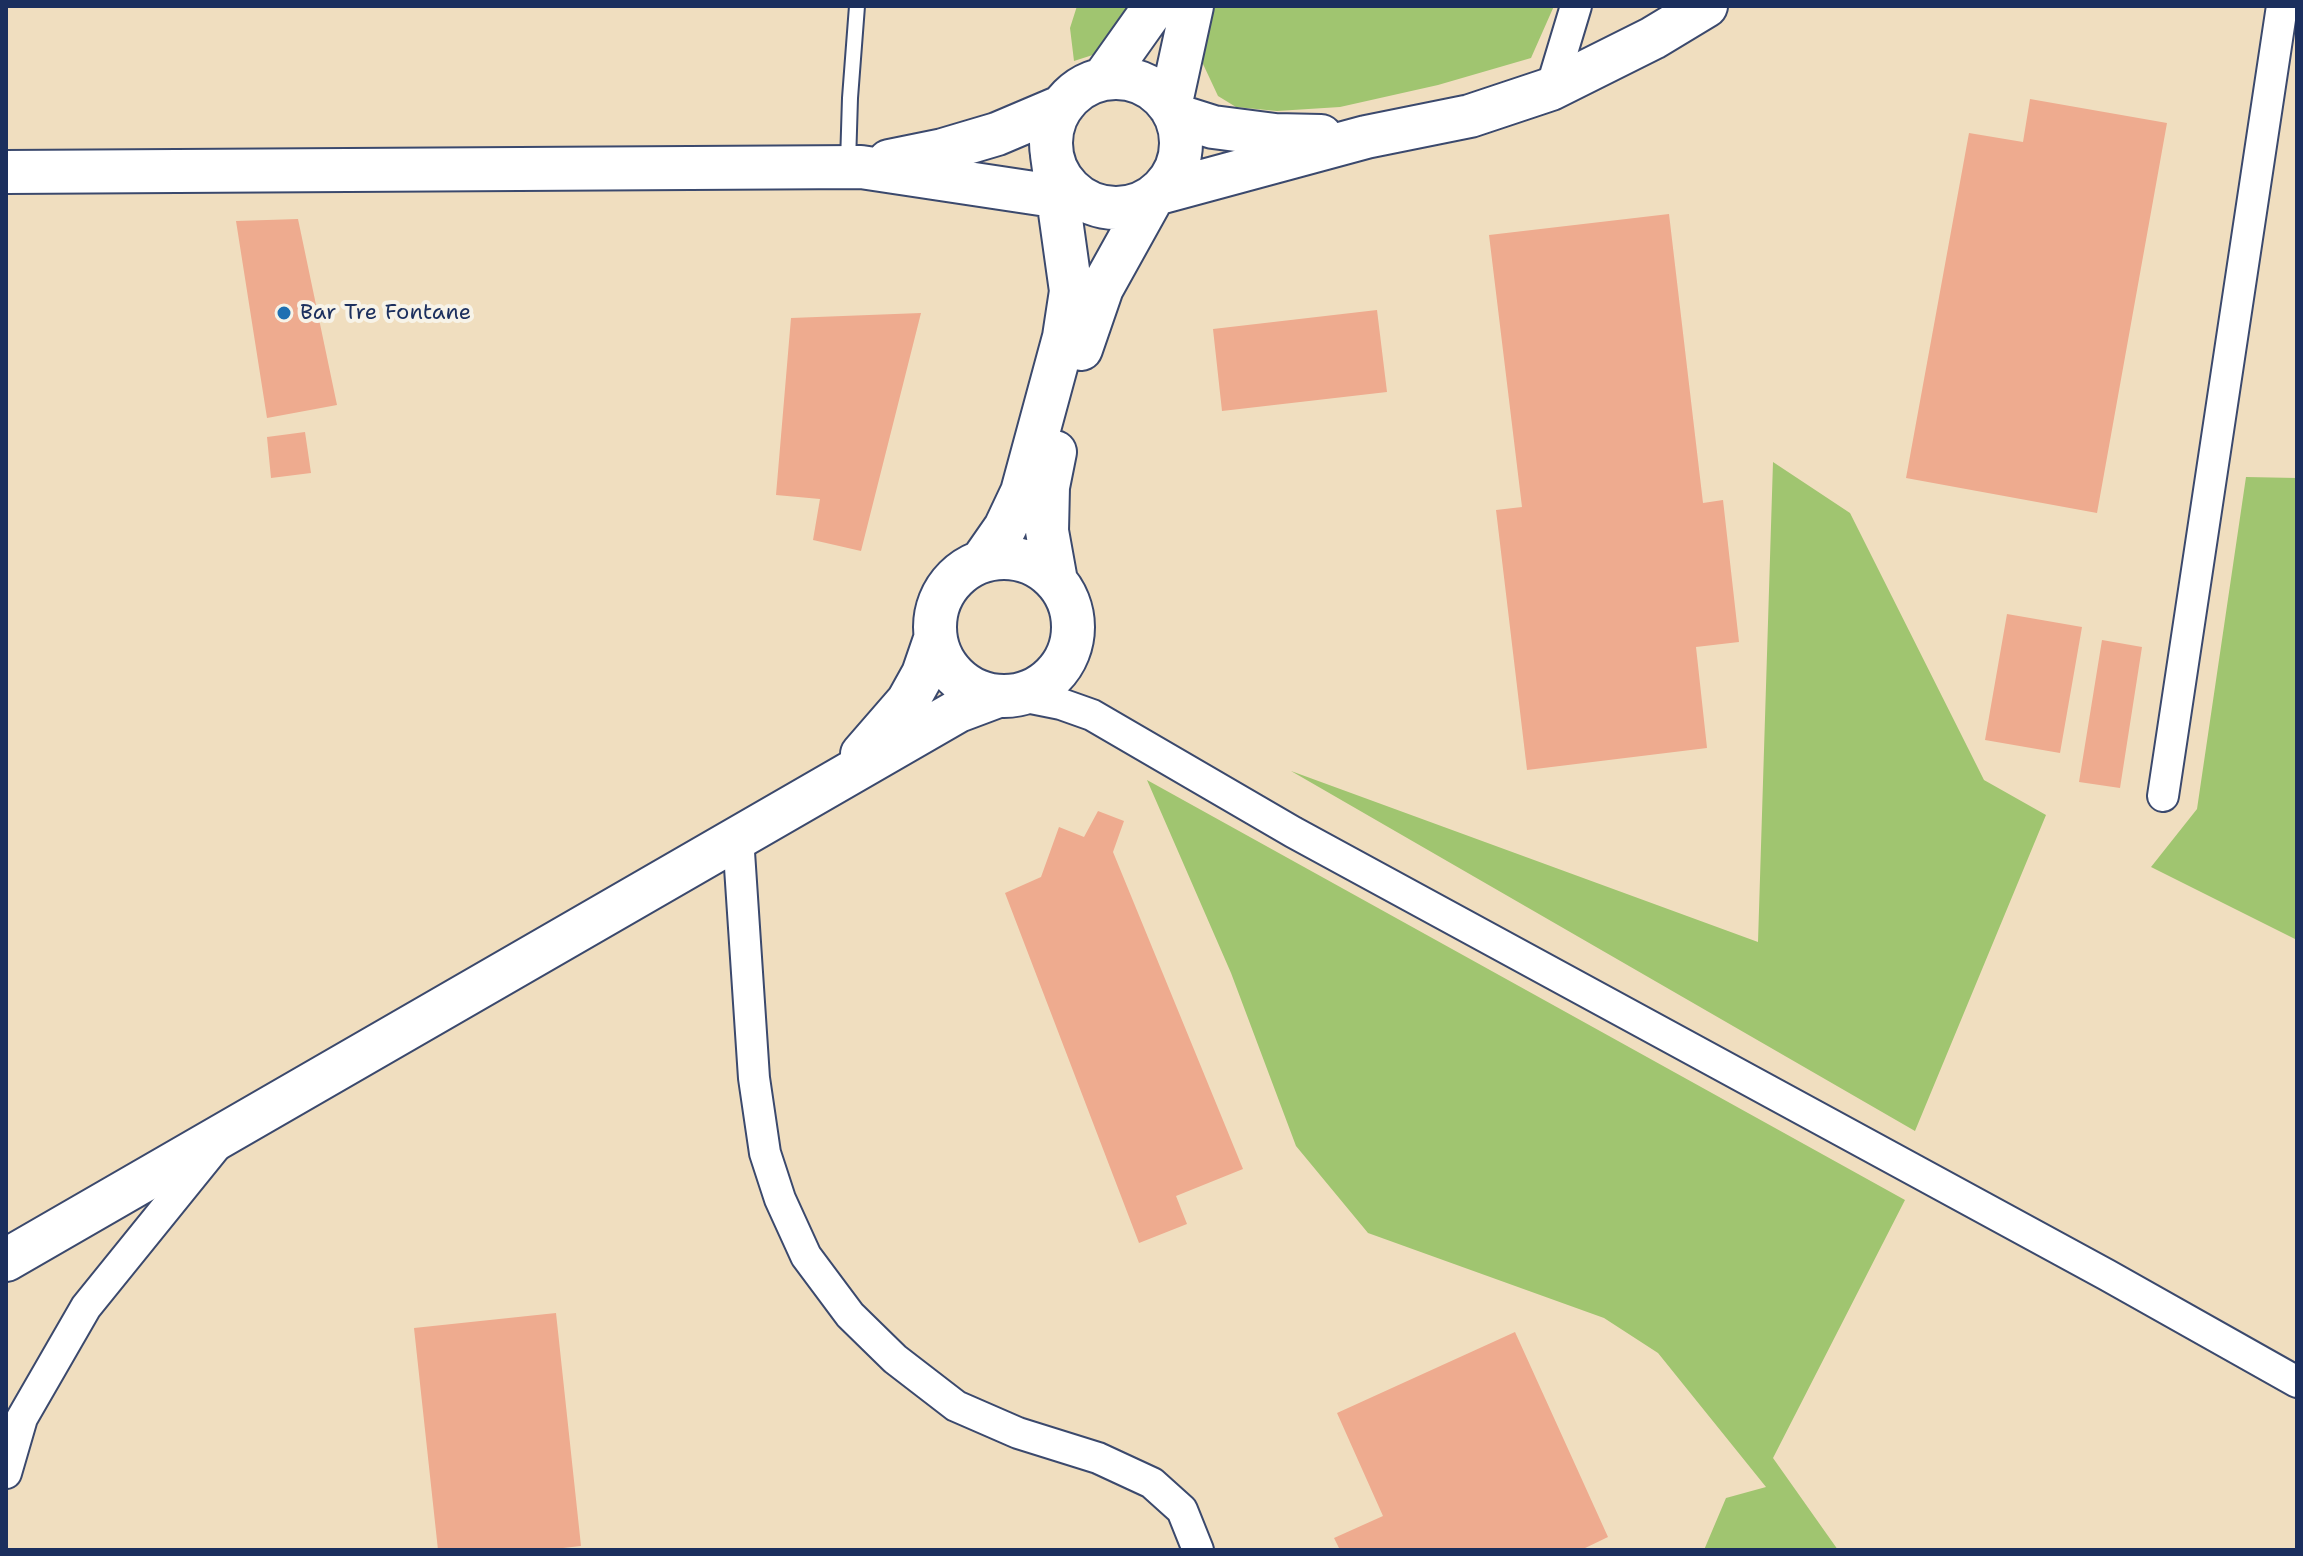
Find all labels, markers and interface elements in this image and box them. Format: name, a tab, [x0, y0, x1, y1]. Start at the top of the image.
place label: Bar Tre Fontane	[300, 300, 471, 326]
marker: Bar Tre Fontane	[275, 304, 293, 322]

